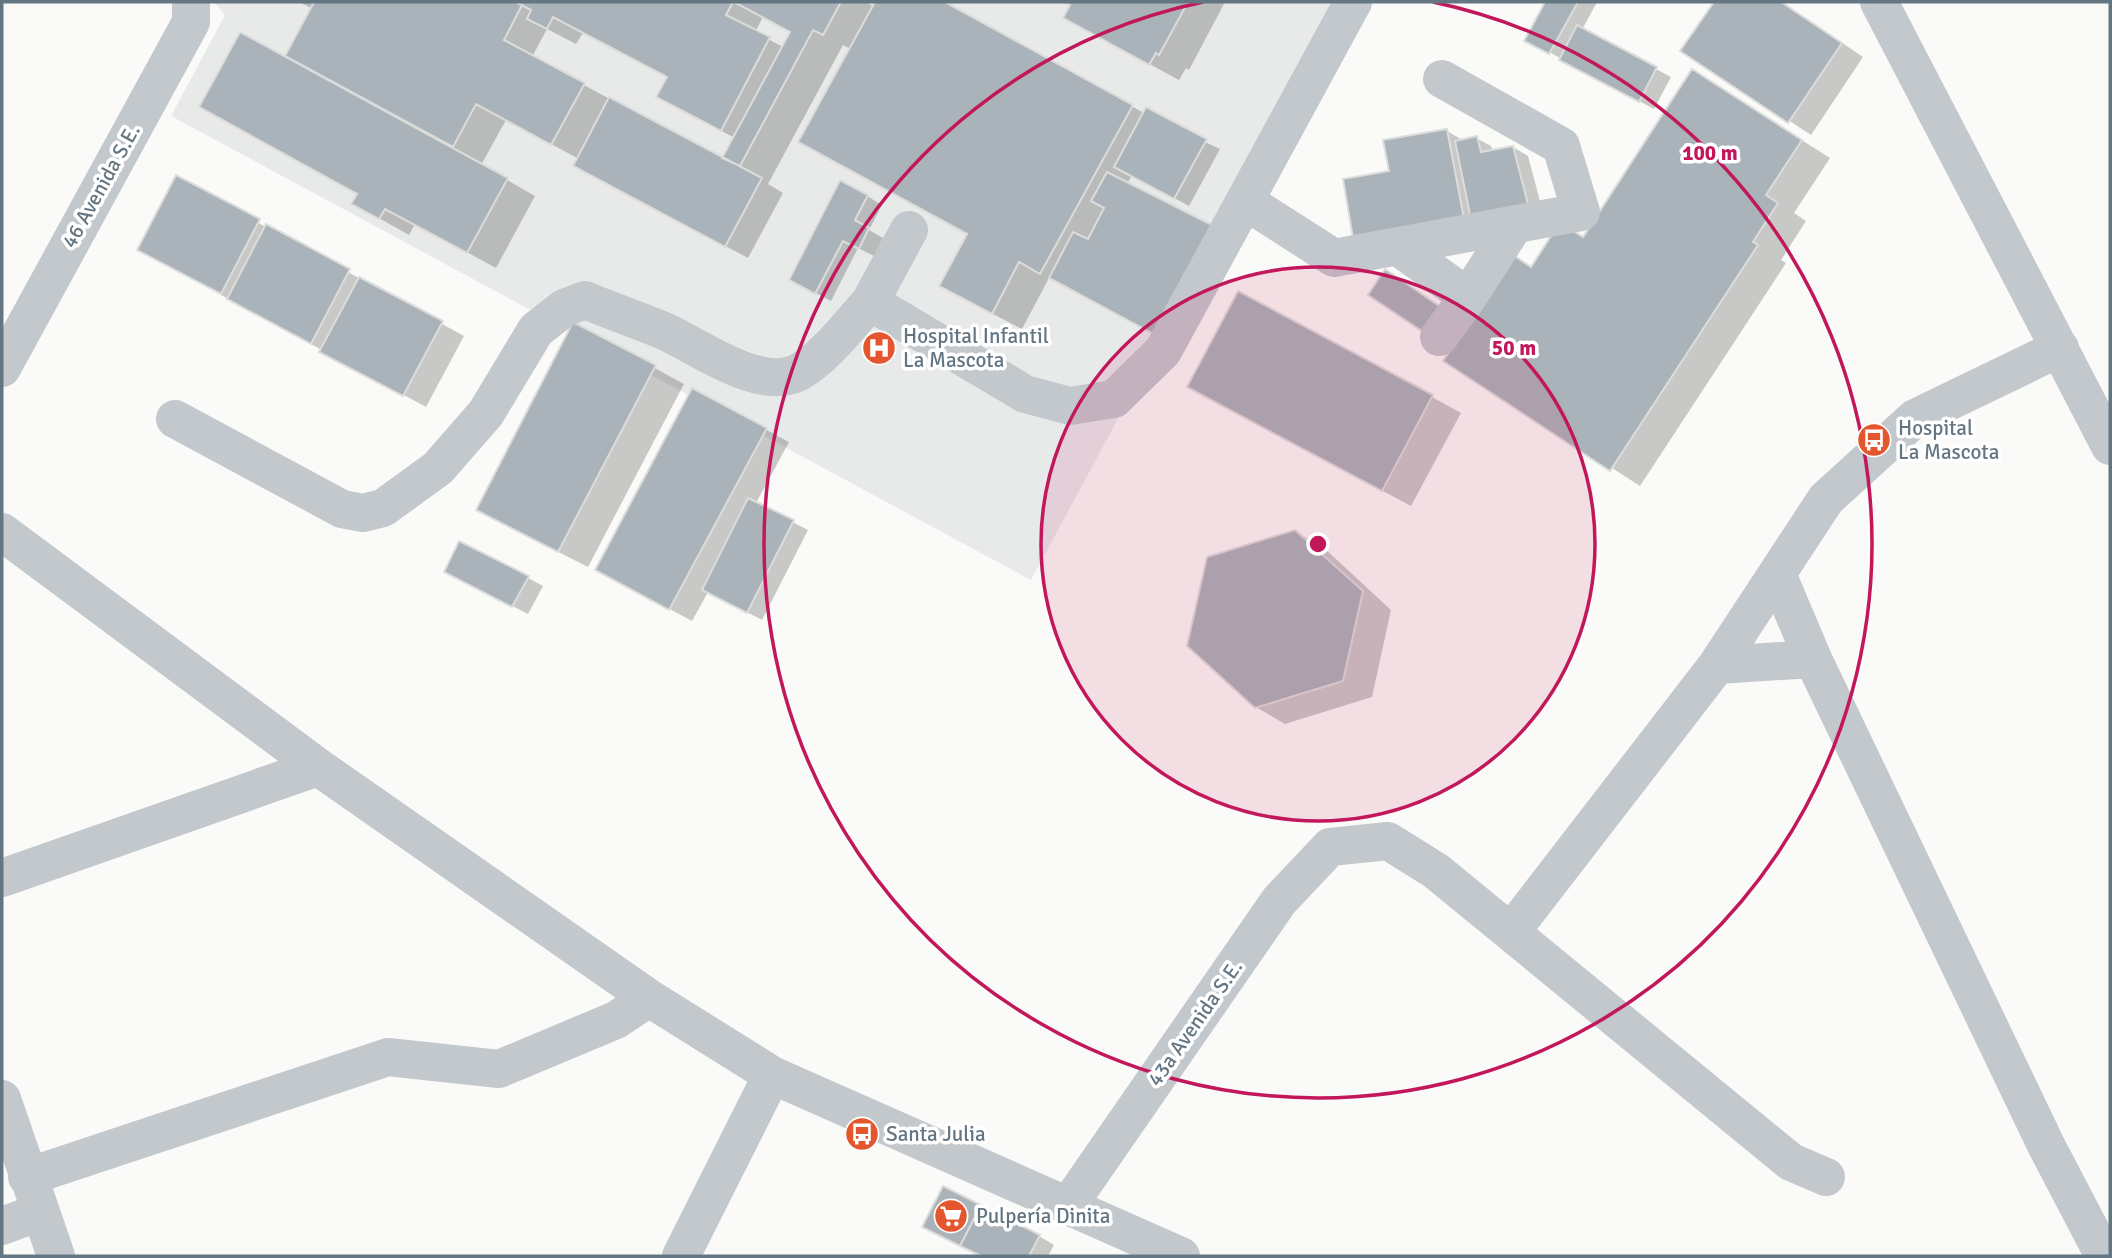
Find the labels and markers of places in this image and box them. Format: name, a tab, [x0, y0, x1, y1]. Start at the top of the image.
place label: Hospital Infantil La Mascota	[903, 323, 1049, 373]
hospital icon: Hospital Infantil La Mascota	[860, 329, 898, 367]
place label: Hospital La Mascota	[1898, 415, 1999, 465]
bus stop icon: Hospital La Mascota	[1855, 421, 1893, 459]
centre of rings	[1306, 532, 1330, 556]
bus stop icon: Santa Julia	[843, 1115, 881, 1153]
place label: Santa Julia	[886, 1121, 986, 1147]
supermarket icon: Pulpería Dinita	[932, 1197, 970, 1235]
place label: Pulpería Dinita	[976, 1203, 1110, 1229]

